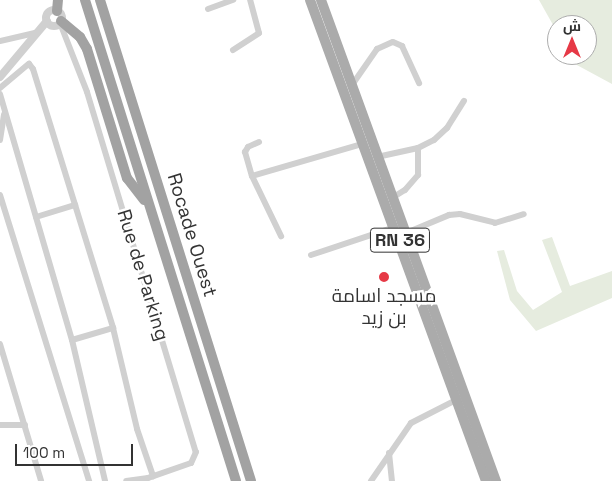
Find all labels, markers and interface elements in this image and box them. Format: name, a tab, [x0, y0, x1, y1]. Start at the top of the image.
north arrow	[547, 15, 597, 65]
text: ش	[563, 17, 581, 35]
street label: Rocade Ouest	[162, 170, 222, 300]
street label: Rue de Parking	[112, 207, 174, 343]
road number: RN 36	[369, 224, 431, 256]
marker: مسجد اسامة بن زيد	[378, 271, 390, 283]
place label: مسجد اسامة بن زيد	[332, 285, 436, 329]
scale bar	[18, 434, 135, 466]
text: 100 m	[23, 443, 65, 462]

